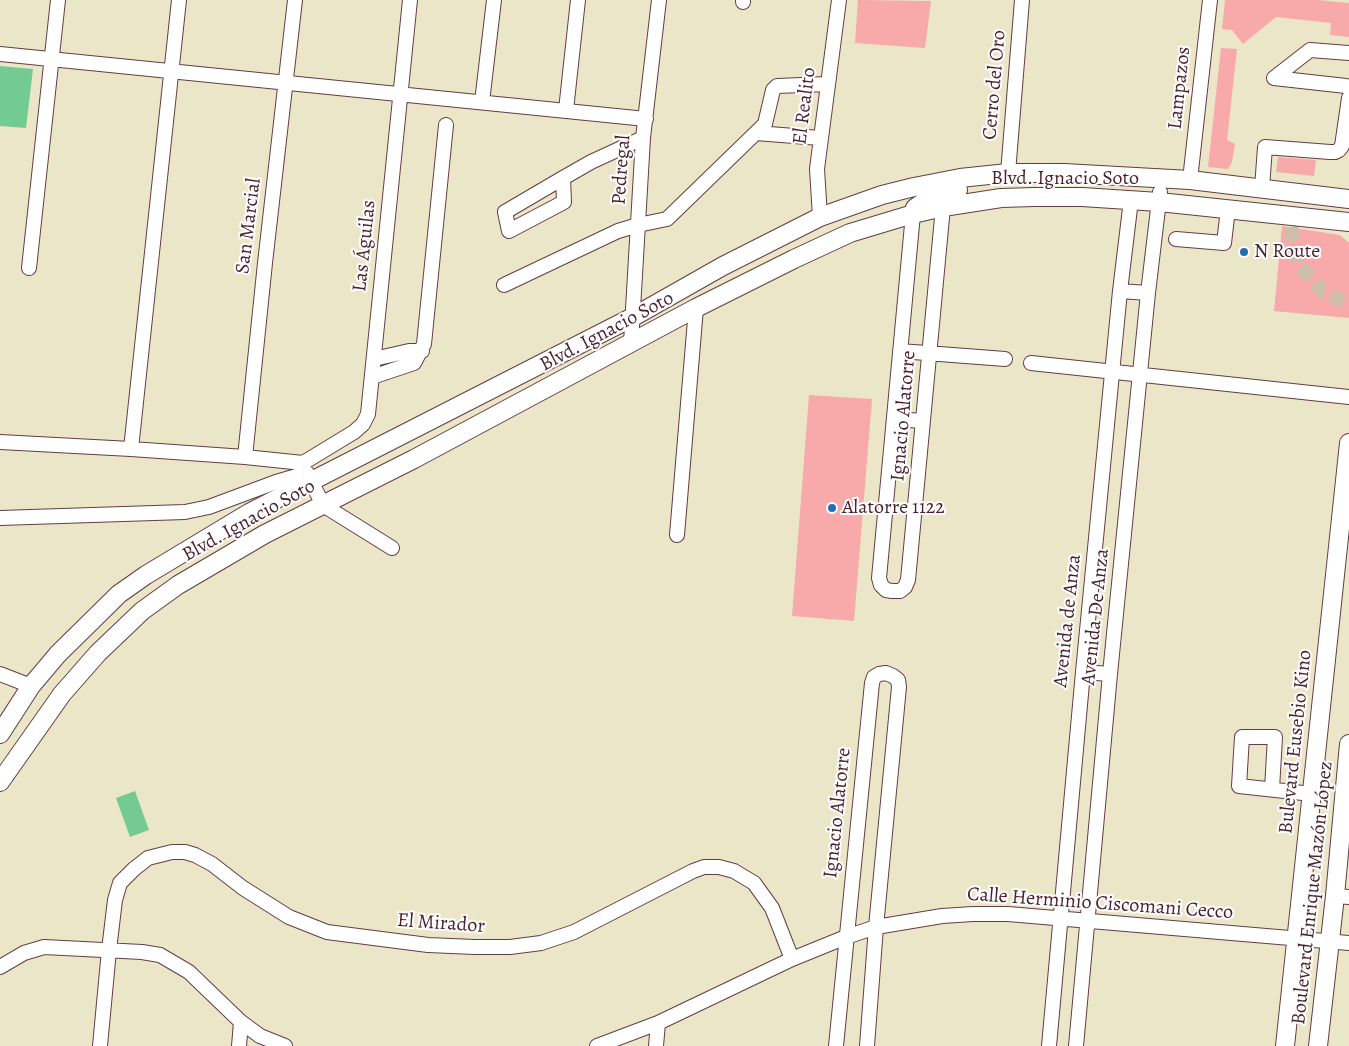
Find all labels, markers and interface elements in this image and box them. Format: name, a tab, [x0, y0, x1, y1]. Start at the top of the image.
street label: Cerro del Oro	[978, 29, 1012, 141]
street label: Lampazos	[1164, 45, 1196, 131]
street label: El Realito	[788, 66, 822, 146]
street label: Pedregal	[608, 134, 636, 206]
street label: Blvd. Ignacio Soto	[991, 167, 1139, 191]
street label: San Marcial	[231, 177, 267, 275]
street label: Las Águilas	[348, 199, 382, 293]
place label: N Route	[1254, 240, 1320, 264]
marker: N Route	[1238, 246, 1250, 258]
street label: Blvd. Ignacio Soto	[536, 287, 678, 377]
street label: Ignacio Alatorre	[886, 350, 922, 482]
street label: Blvd. Ignacio Soto	[178, 475, 320, 567]
place label: Alatorre 1122	[842, 496, 945, 520]
marker: Alatorre 1122	[826, 502, 838, 514]
street label: Avenida De Anza	[1077, 548, 1115, 686]
street label: Avenida de Anza	[1049, 553, 1087, 689]
street label: Bulevard Eusebio Kino	[1274, 649, 1318, 835]
street label: Ignacio Alatorre	[819, 746, 857, 880]
street label: Boulevard Enrique Mazón López	[1287, 760, 1339, 1026]
street label: Calle Herminio Ciscomani Cecco	[966, 883, 1234, 925]
street label: El Mirador	[396, 909, 486, 939]

